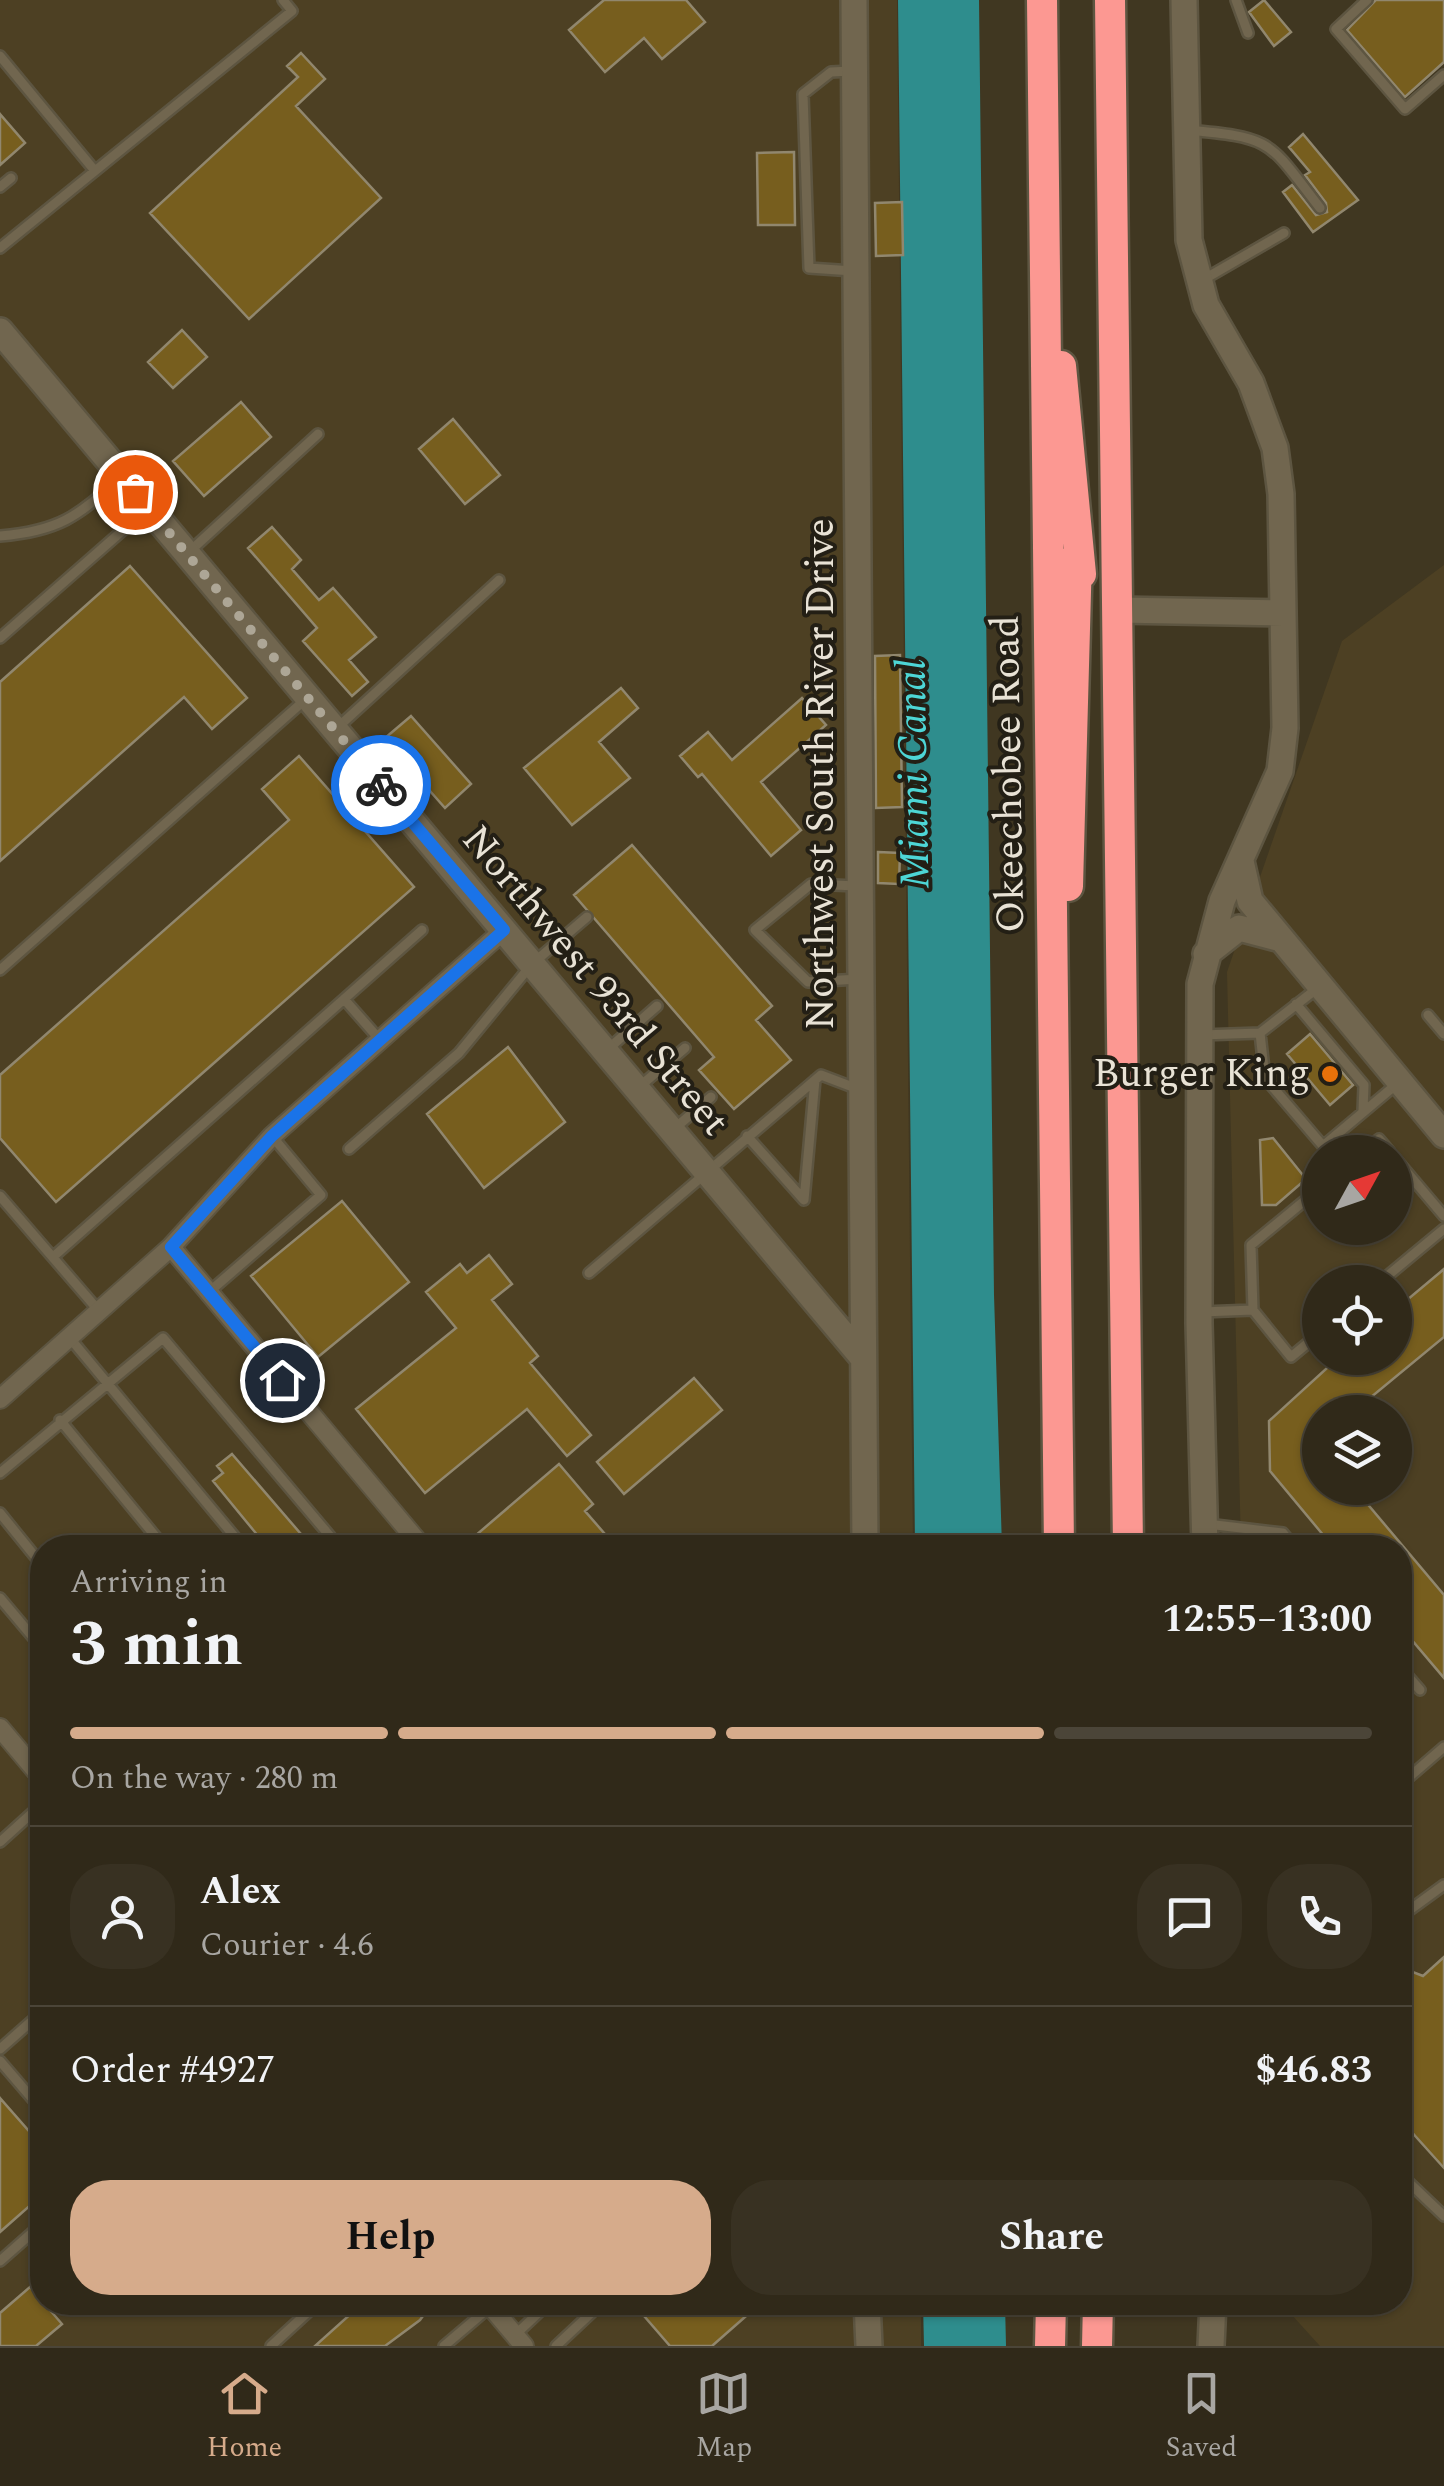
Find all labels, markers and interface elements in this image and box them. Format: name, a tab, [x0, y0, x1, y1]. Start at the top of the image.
pin	[93, 450, 178, 535]
icon: bag	[108, 465, 163, 520]
street label: Northwest South River Drive	[791, 518, 852, 1030]
street label: Okeechobee Road	[976, 615, 1042, 933]
water label: Miami Canal	[880, 658, 948, 890]
courier	[331, 735, 431, 835]
icon: bike	[354, 758, 409, 813]
street label: Northwest 93rd Street	[446, 812, 744, 1150]
place label: Burger King	[1093, 1044, 1310, 1105]
marker: Burger King	[1319, 1063, 1341, 1085]
north arrow	[1302, 1135, 1412, 1245]
map controls	[1302, 1135, 1412, 1505]
button: locate	[1302, 1265, 1412, 1375]
pin	[240, 1338, 325, 1423]
icon: home	[255, 1353, 310, 1408]
button: layers	[1302, 1395, 1412, 1505]
text: Arriving in	[70, 1558, 227, 1607]
text: 12:55–13:00	[1162, 1591, 1372, 1649]
text: 3 min	[70, 1595, 243, 1694]
text: On the way · 280 m	[70, 1754, 338, 1803]
text: Alex	[200, 1863, 281, 1921]
button: person	[70, 1864, 175, 1969]
button: chat	[1137, 1864, 1242, 1969]
button: phone	[1267, 1864, 1372, 1969]
text: Courier · 4.6	[200, 1921, 373, 1970]
text: Order #4927	[70, 2042, 275, 2100]
text: $46.83	[1255, 2042, 1372, 2100]
button: Help	[70, 2180, 711, 2295]
button: Share	[731, 2180, 1372, 2295]
tab: Home	[207, 2366, 282, 2469]
tab: Map	[696, 2366, 752, 2469]
tab: Saved	[1165, 2366, 1237, 2469]

